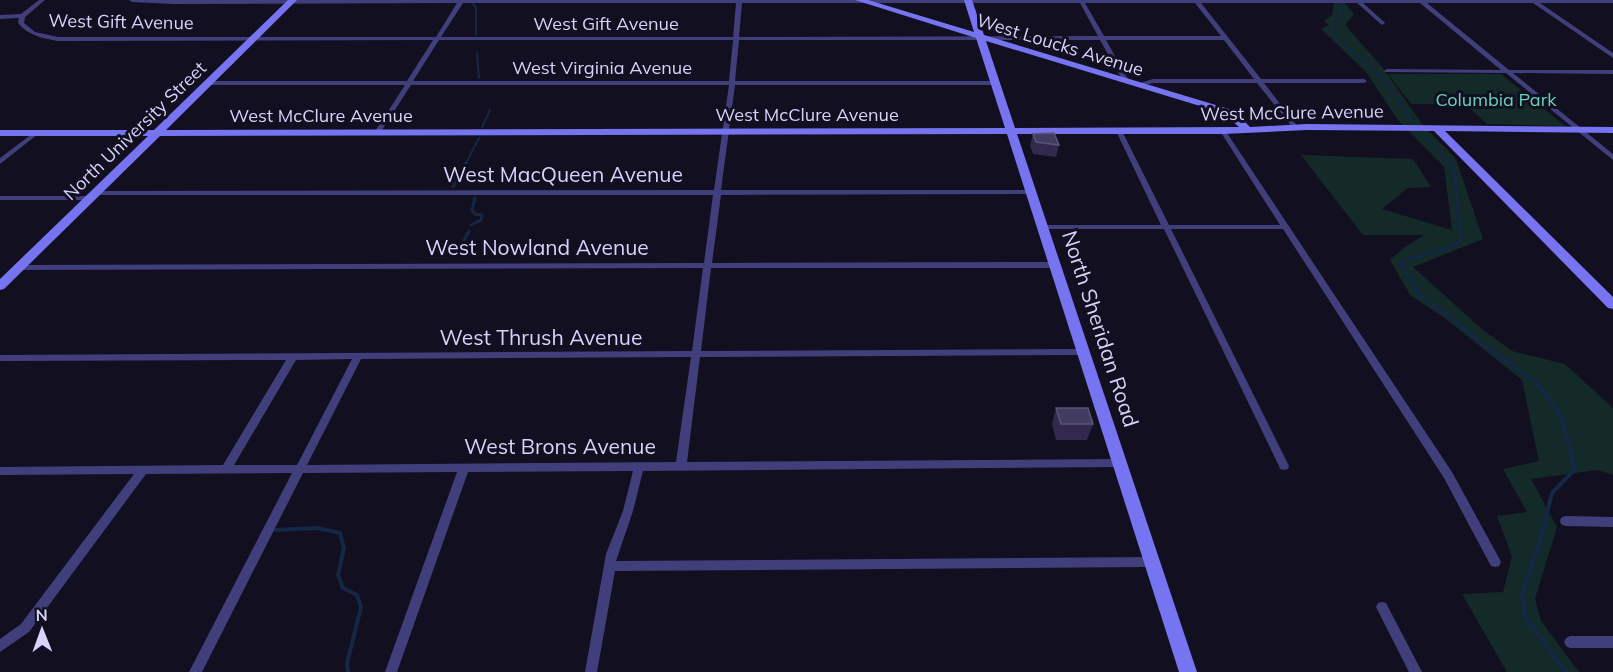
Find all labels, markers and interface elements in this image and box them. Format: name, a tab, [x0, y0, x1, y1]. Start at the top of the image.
street label: West Loucks Avenue	[974, 8, 1146, 81]
street label: West Gift Avenue	[48, 9, 194, 34]
street label: West Gift Avenue	[533, 12, 679, 35]
street label: West Virginia Avenue	[512, 56, 692, 79]
street label: North University Street	[58, 57, 211, 205]
park label: Columbia Park	[1436, 88, 1557, 111]
street label: West McClure Avenue	[1200, 99, 1384, 126]
street label: West McClure Avenue	[715, 103, 899, 126]
street label: West McClure Avenue	[229, 104, 413, 127]
street label: West MacQueen Avenue	[443, 161, 683, 187]
street label: North Sheridan Road	[1057, 227, 1145, 430]
street label: West Nowland Avenue	[425, 234, 649, 260]
street label: West Thrush Avenue	[440, 324, 642, 350]
street label: West Brons Avenue	[464, 433, 656, 459]
north arrow	[12, 600, 72, 660]
text: N	[36, 605, 48, 625]

